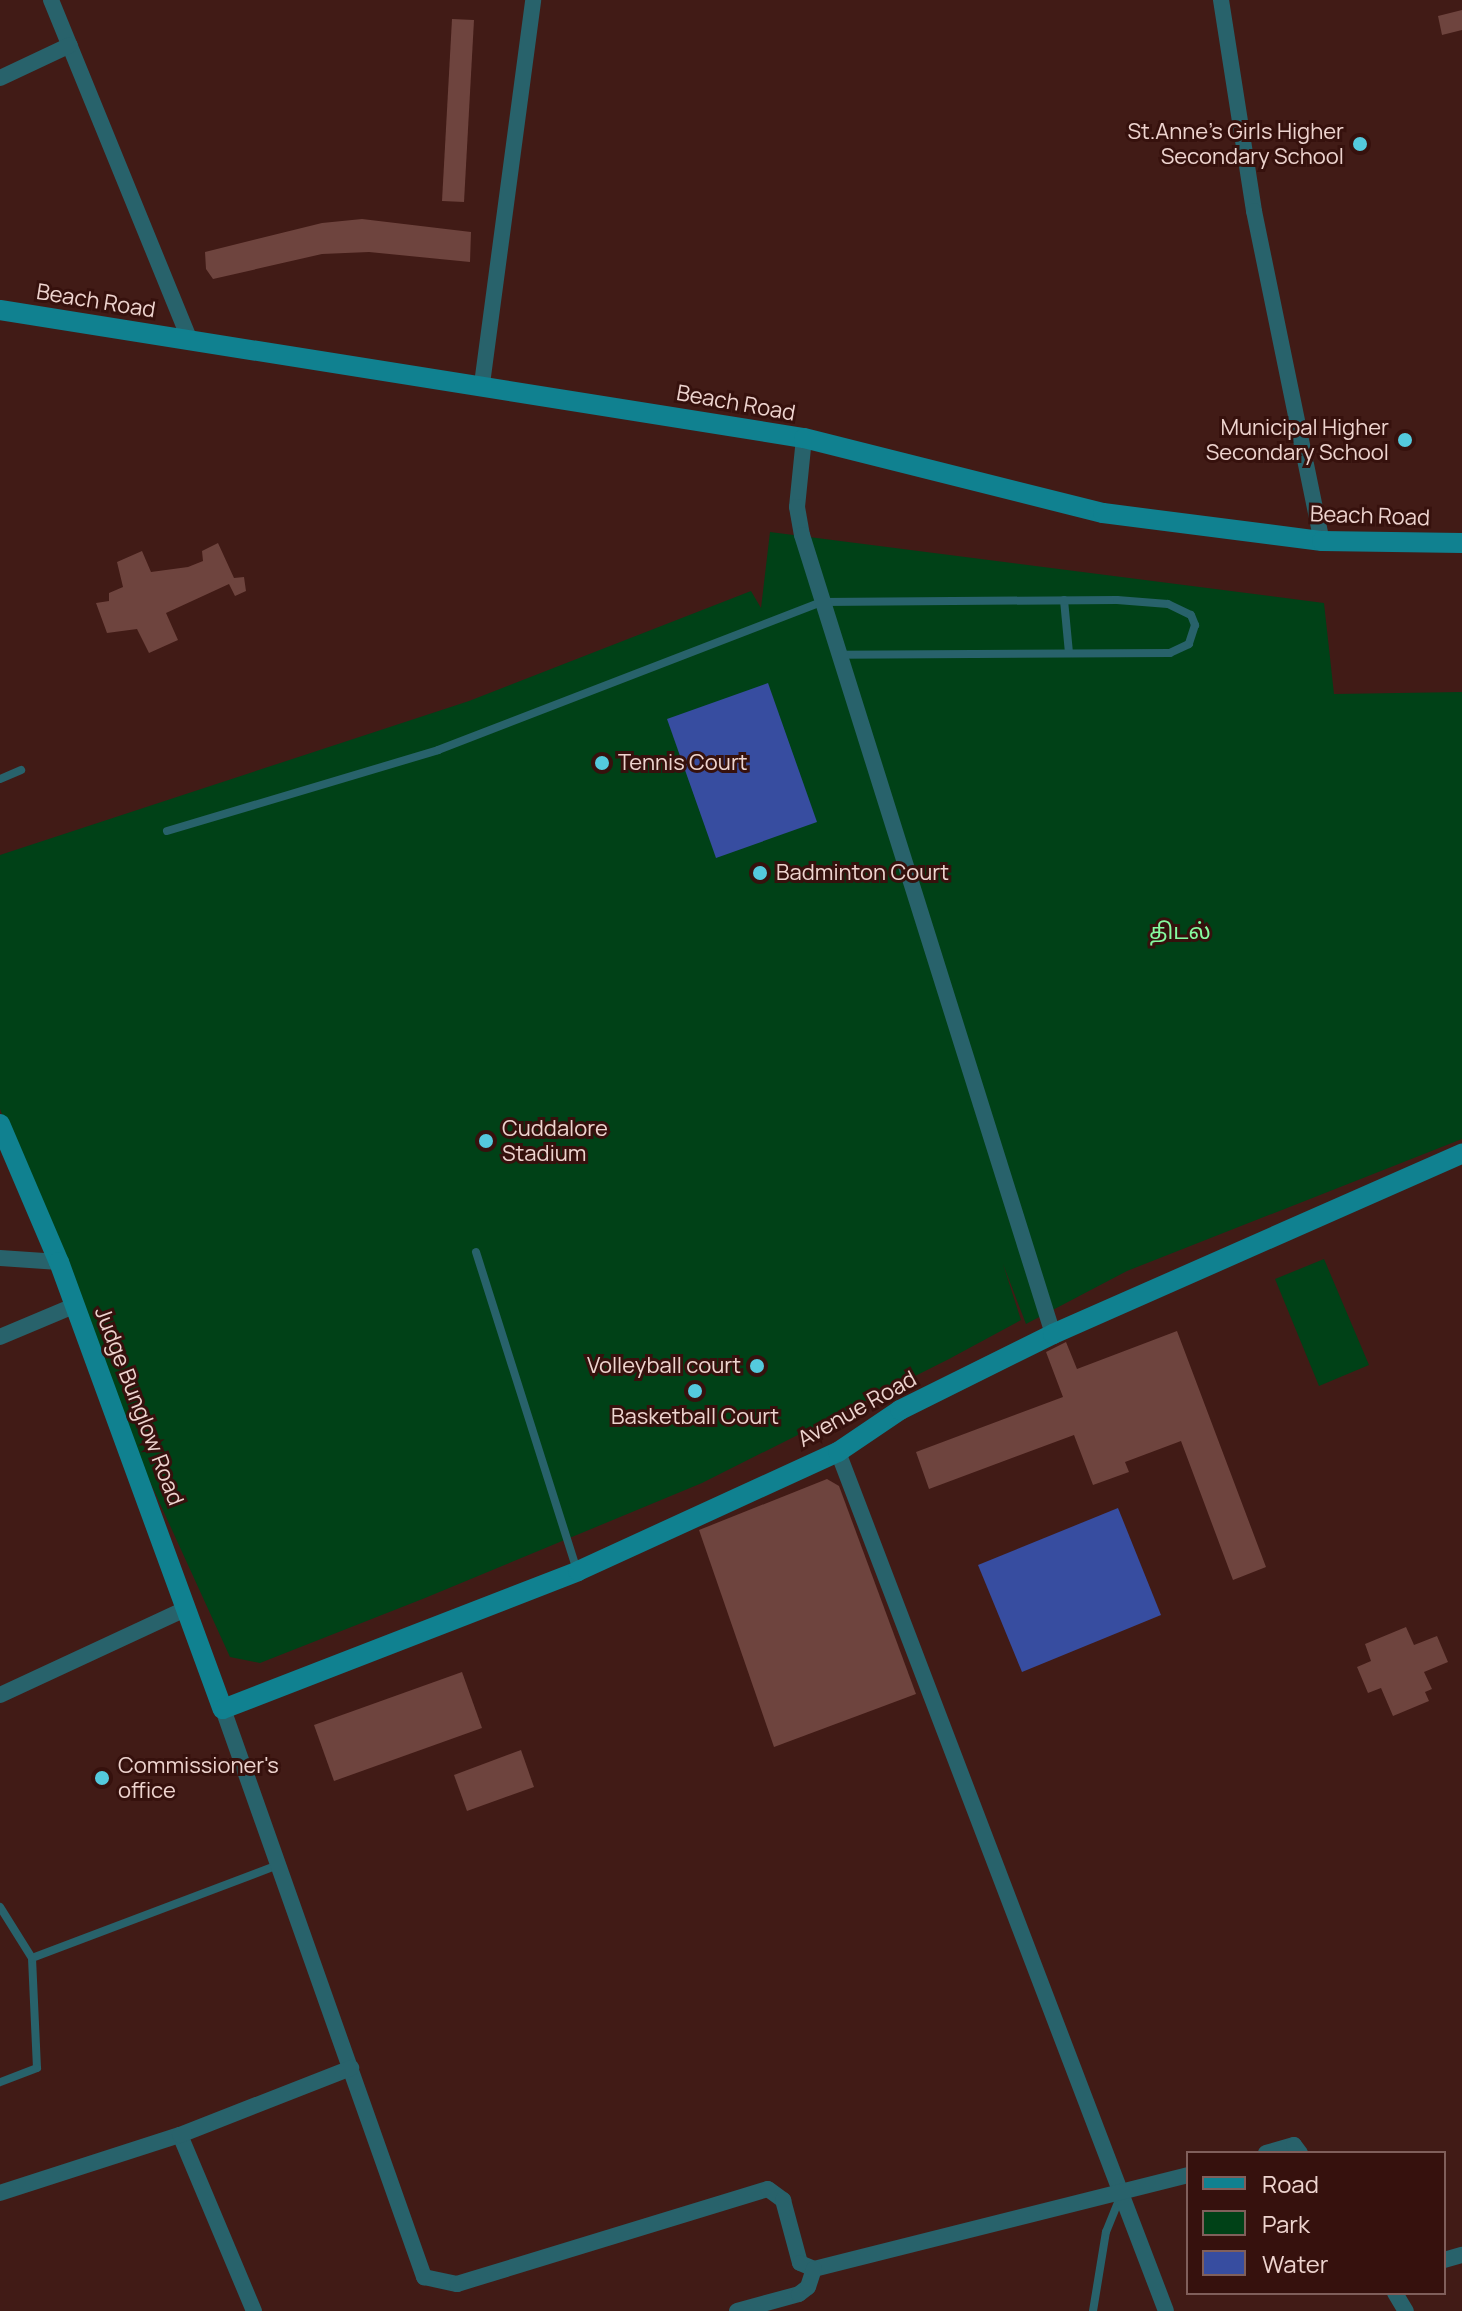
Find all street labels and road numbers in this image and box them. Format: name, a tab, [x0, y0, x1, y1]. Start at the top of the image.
street label: Beach Road	[35, 279, 157, 323]
street label: Beach Road	[675, 380, 797, 426]
street label: Beach Road	[1310, 501, 1430, 531]
street label: Judge Bunglow Road	[89, 1303, 189, 1509]
street label: Avenue Road	[793, 1365, 921, 1453]

